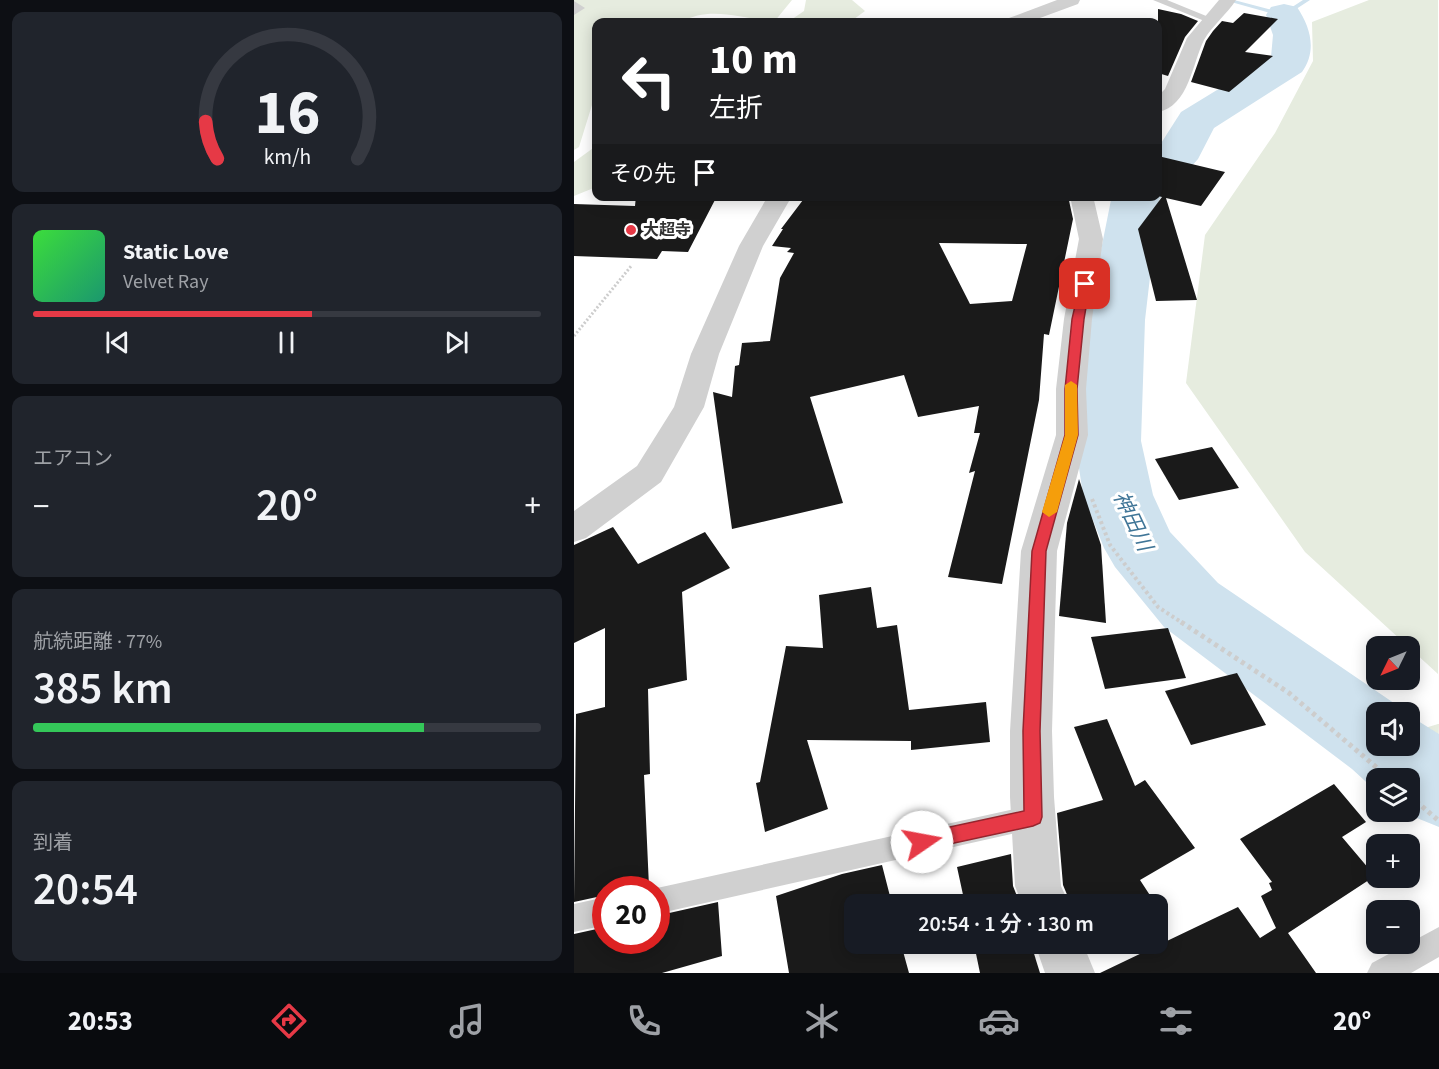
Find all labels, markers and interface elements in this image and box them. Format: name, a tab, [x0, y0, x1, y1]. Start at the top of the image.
text: 10 m	[709, 30, 798, 90]
icon: left	[610, 42, 688, 120]
text: 16	[254, 69, 320, 158]
text: 左折	[709, 89, 763, 128]
text: km/h	[263, 142, 311, 173]
icon: arrive	[688, 156, 721, 189]
text: その先	[610, 158, 676, 190]
place label: 大超寺	[643, 219, 691, 241]
marker: 大超寺	[624, 223, 638, 237]
text: Static Love	[123, 236, 229, 268]
pin	[1059, 258, 1110, 309]
icon: arrive	[1068, 267, 1101, 300]
text: Velvet Ray	[123, 268, 209, 296]
icon: previous	[101, 326, 134, 359]
icon: pause	[270, 326, 303, 359]
icon: next	[440, 326, 473, 359]
text: エアコン	[33, 445, 113, 473]
text: 20°	[256, 474, 318, 538]
text: −	[33, 483, 49, 530]
text: +	[525, 483, 541, 530]
water label: 神田川	[1106, 486, 1161, 558]
text: 航続距離 · 77%	[33, 628, 162, 656]
north arrow	[1366, 636, 1420, 690]
map controls	[1366, 636, 1420, 954]
text: 385 km	[33, 657, 173, 721]
button: sound	[1366, 702, 1420, 756]
button: layers	[1366, 768, 1420, 822]
position arrow	[890, 810, 954, 874]
text: 到着	[33, 829, 73, 857]
button: +	[1366, 834, 1420, 888]
text: 20:54	[33, 858, 138, 922]
speed limit sign: 20	[592, 876, 670, 954]
button: −	[1366, 900, 1420, 954]
text: 20:54 · 1 分 · 130 m	[918, 908, 1094, 940]
icon: directions	[268, 1000, 310, 1042]
icon: music	[446, 1000, 488, 1042]
icon: phone	[623, 1000, 665, 1042]
icon: climate	[801, 1000, 843, 1042]
icon: car	[978, 1000, 1020, 1042]
icon: filters	[1155, 1000, 1197, 1042]
text: 20:53	[68, 1002, 133, 1041]
text: 20°	[1333, 1002, 1371, 1041]

